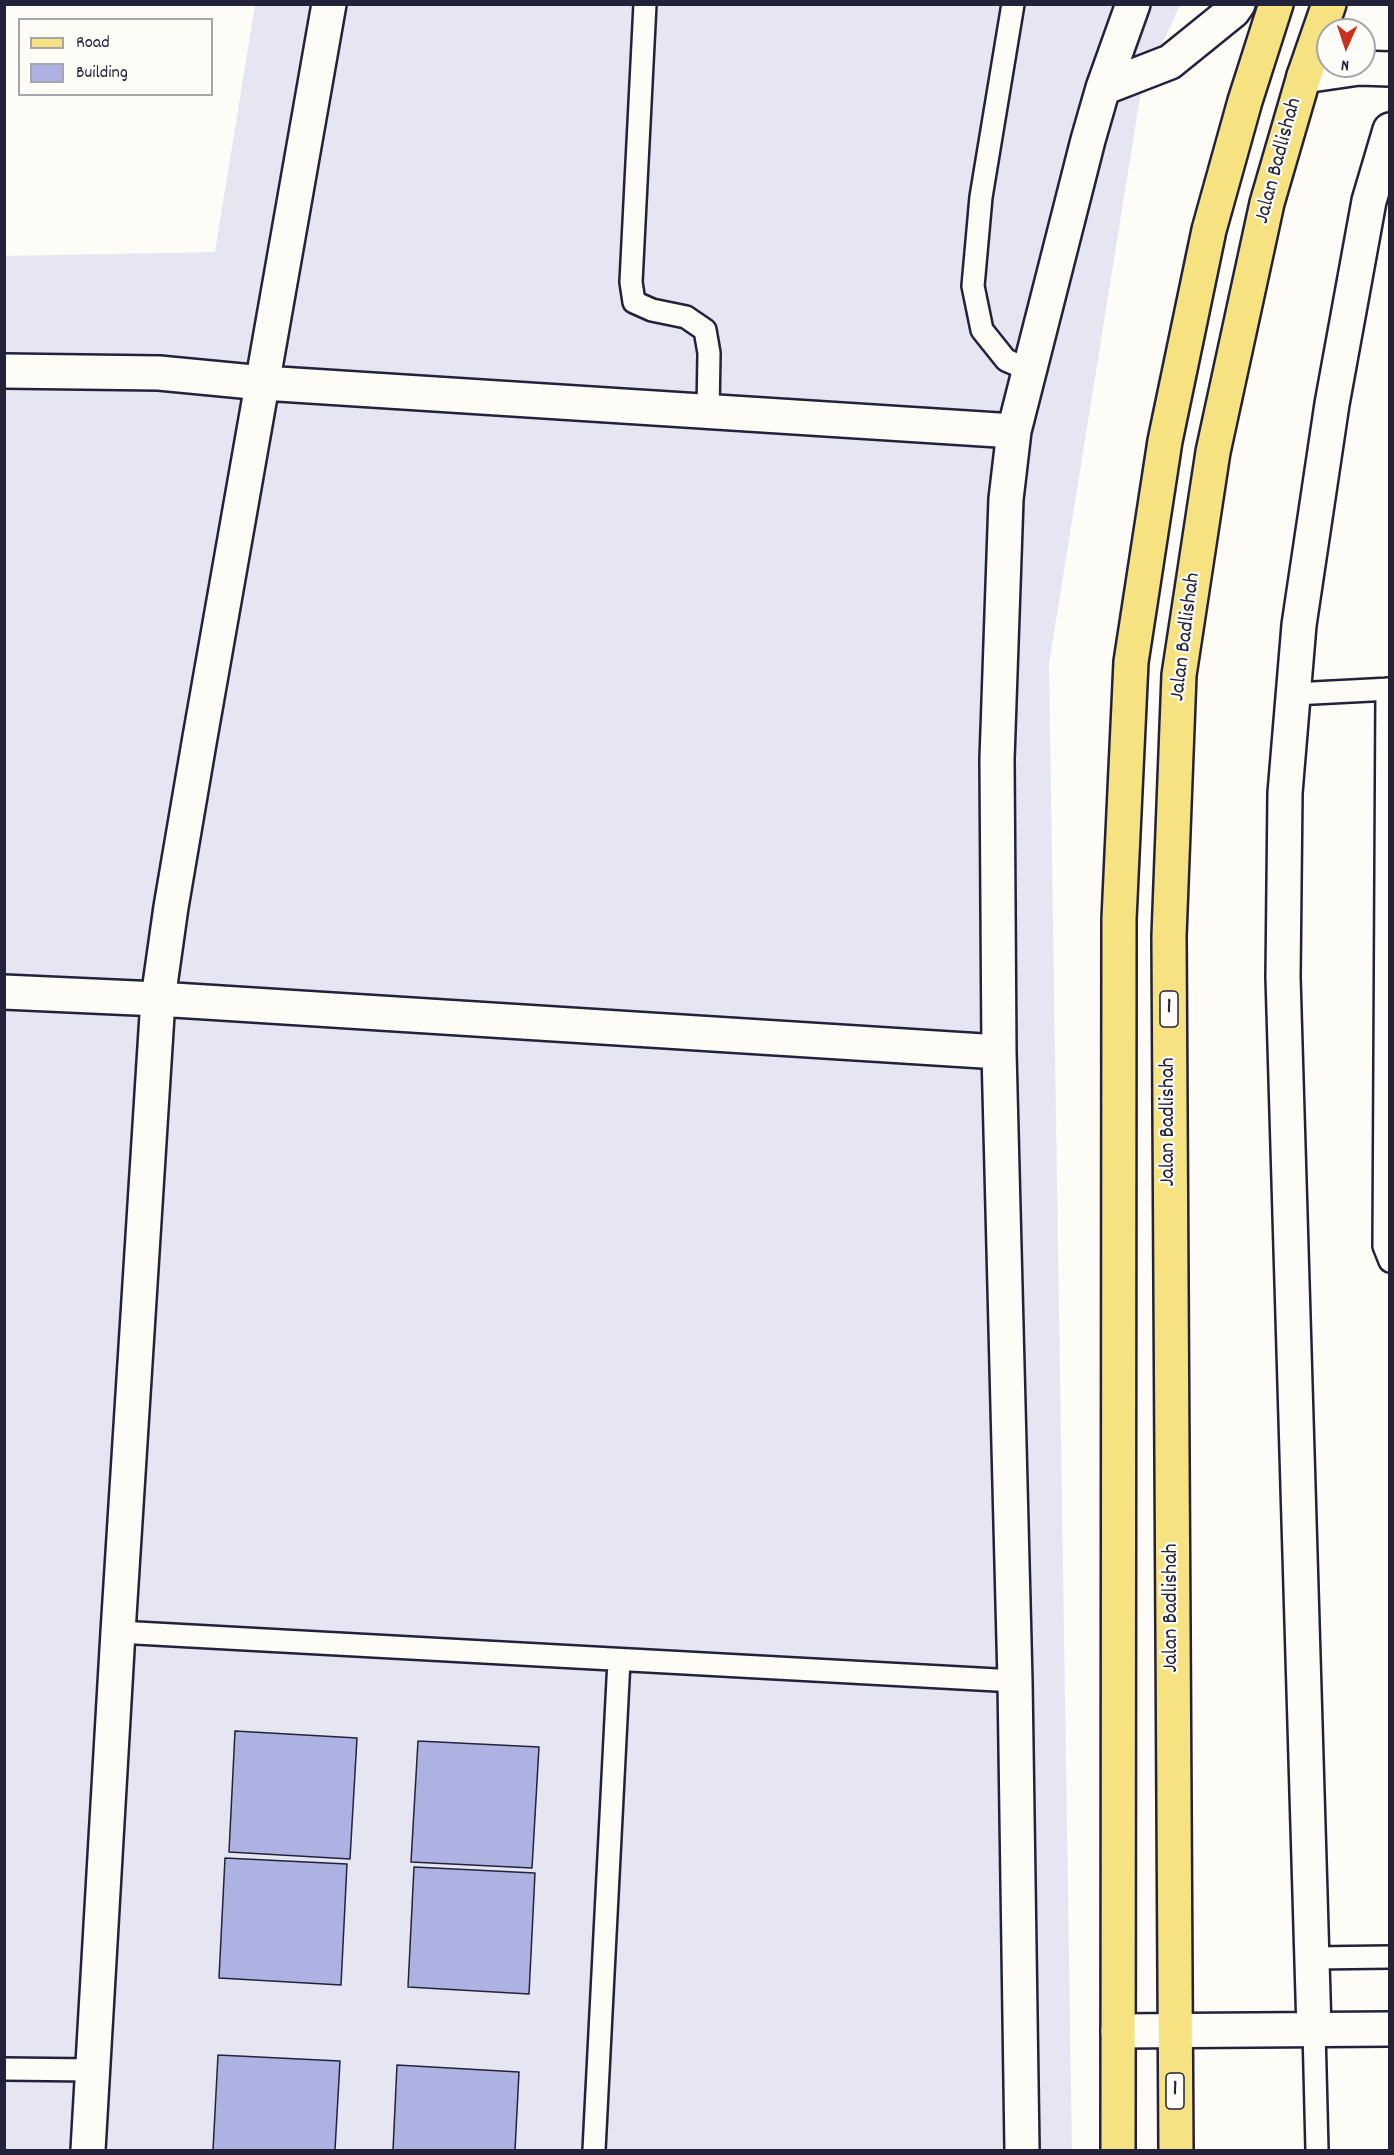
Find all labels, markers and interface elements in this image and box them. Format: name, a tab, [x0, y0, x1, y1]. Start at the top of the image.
legend	[18, 18, 213, 96]
north arrow	[1316, 18, 1376, 78]
text: Road	[76, 31, 110, 56]
text: N	[1341, 53, 1350, 76]
text: Building	[76, 61, 128, 86]
street label: Jalan Badlishah	[1251, 95, 1309, 227]
street label: Jalan Badlishah	[1166, 571, 1208, 703]
road number: 1	[1160, 991, 1178, 1027]
street label: Jalan Badlishah	[1157, 1057, 1183, 1187]
street label: Jalan Badlishah	[1160, 1543, 1186, 1673]
road number: 1	[1166, 2073, 1184, 2109]

